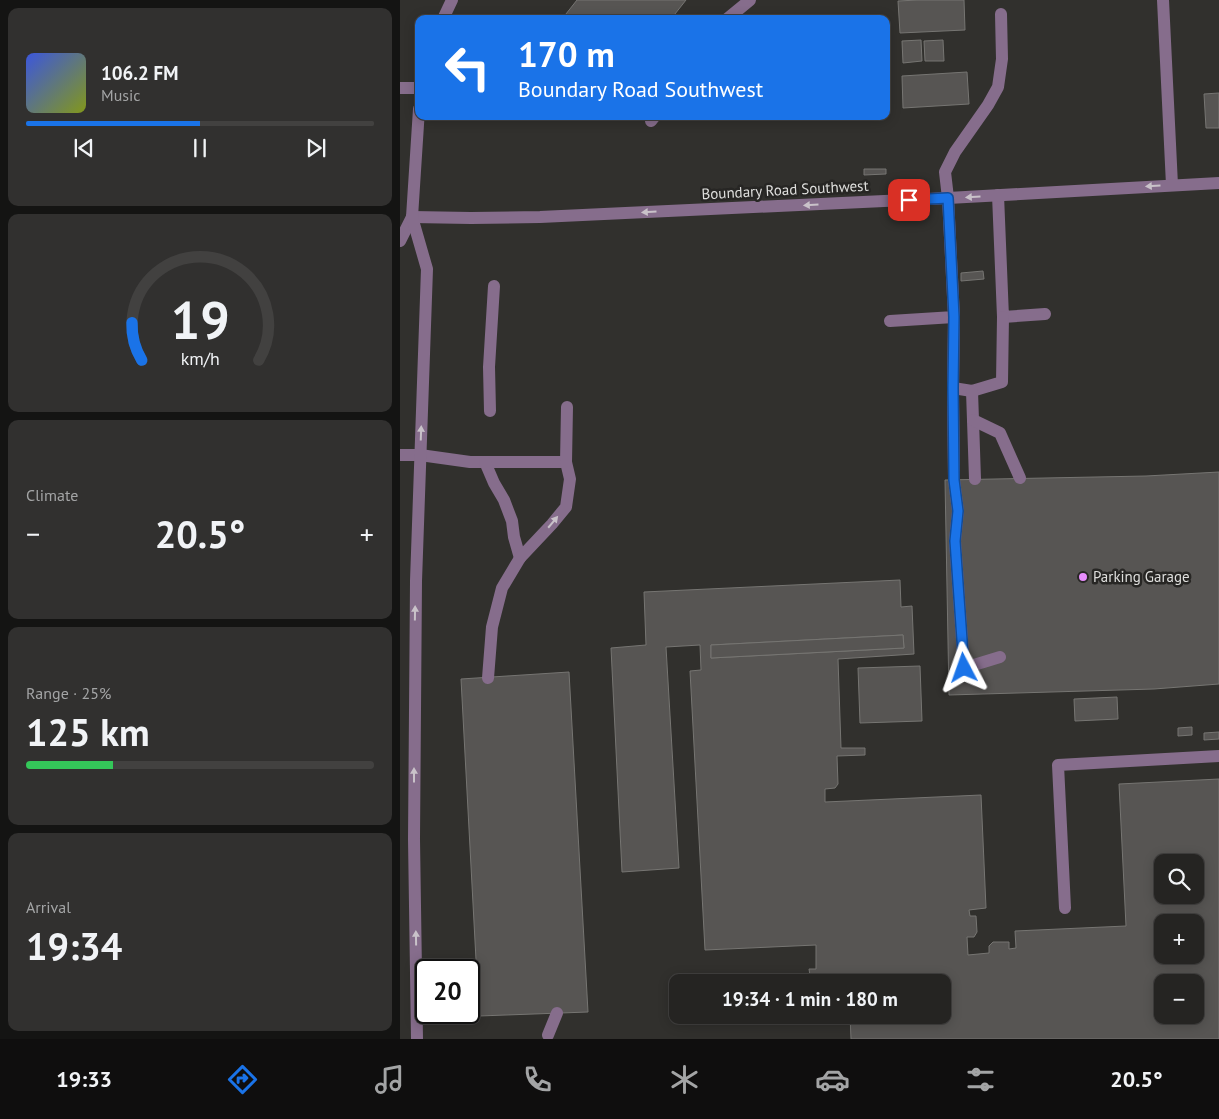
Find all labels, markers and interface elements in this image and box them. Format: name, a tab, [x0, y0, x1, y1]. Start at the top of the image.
text: 170 m	[518, 31, 615, 77]
icon: left	[435, 35, 500, 100]
text: 106.2 FM	[101, 61, 178, 85]
text: Boundary Road Southwest	[518, 75, 763, 103]
text: Music	[101, 85, 141, 105]
icon: previous	[70, 134, 98, 162]
icon: pause	[186, 134, 214, 162]
icon: next	[302, 134, 330, 162]
street label: Boundary Road Southwest	[701, 176, 869, 203]
pin	[888, 179, 930, 221]
one-way arrow	[1145, 183, 1161, 191]
icon: arrive	[895, 186, 923, 214]
one-way arrow	[965, 193, 981, 201]
one-way arrow	[803, 201, 819, 209]
one-way arrow	[640, 209, 656, 217]
text: 19	[171, 286, 229, 353]
text: km/h	[180, 347, 220, 370]
one-way arrow	[417, 425, 425, 441]
text: Climate	[26, 485, 78, 505]
text: 20.5°	[155, 509, 245, 558]
text: −	[26, 515, 40, 552]
text: +	[360, 515, 374, 552]
one-way arrow	[548, 516, 559, 529]
place label: Parking Garage	[1093, 567, 1190, 586]
marker: Parking Garage	[1077, 571, 1089, 583]
one-way arrow	[411, 605, 419, 621]
position arrow	[937, 641, 989, 693]
text: Range · 25%	[26, 683, 111, 703]
text: 125 km	[26, 707, 150, 756]
one-way arrow	[410, 767, 418, 783]
map controls	[1154, 854, 1204, 1024]
button: search	[1154, 854, 1204, 904]
text: Arrival	[26, 897, 71, 917]
button: +	[1154, 914, 1204, 964]
text: 19:34	[26, 921, 122, 970]
one-way arrow	[412, 930, 420, 946]
speed limit sign: 20	[415, 959, 480, 1024]
button: −	[1154, 974, 1204, 1024]
text: 19:34 · 1 min · 180 m	[722, 987, 898, 1011]
icon: directions	[225, 1062, 260, 1097]
icon: music	[372, 1062, 407, 1097]
icon: phone	[520, 1062, 555, 1097]
icon: climate	[667, 1062, 702, 1097]
icon: car	[815, 1062, 850, 1097]
icon: filters	[963, 1062, 998, 1097]
text: 19:33	[56, 1065, 112, 1093]
text: 20.5°	[1110, 1065, 1163, 1093]

